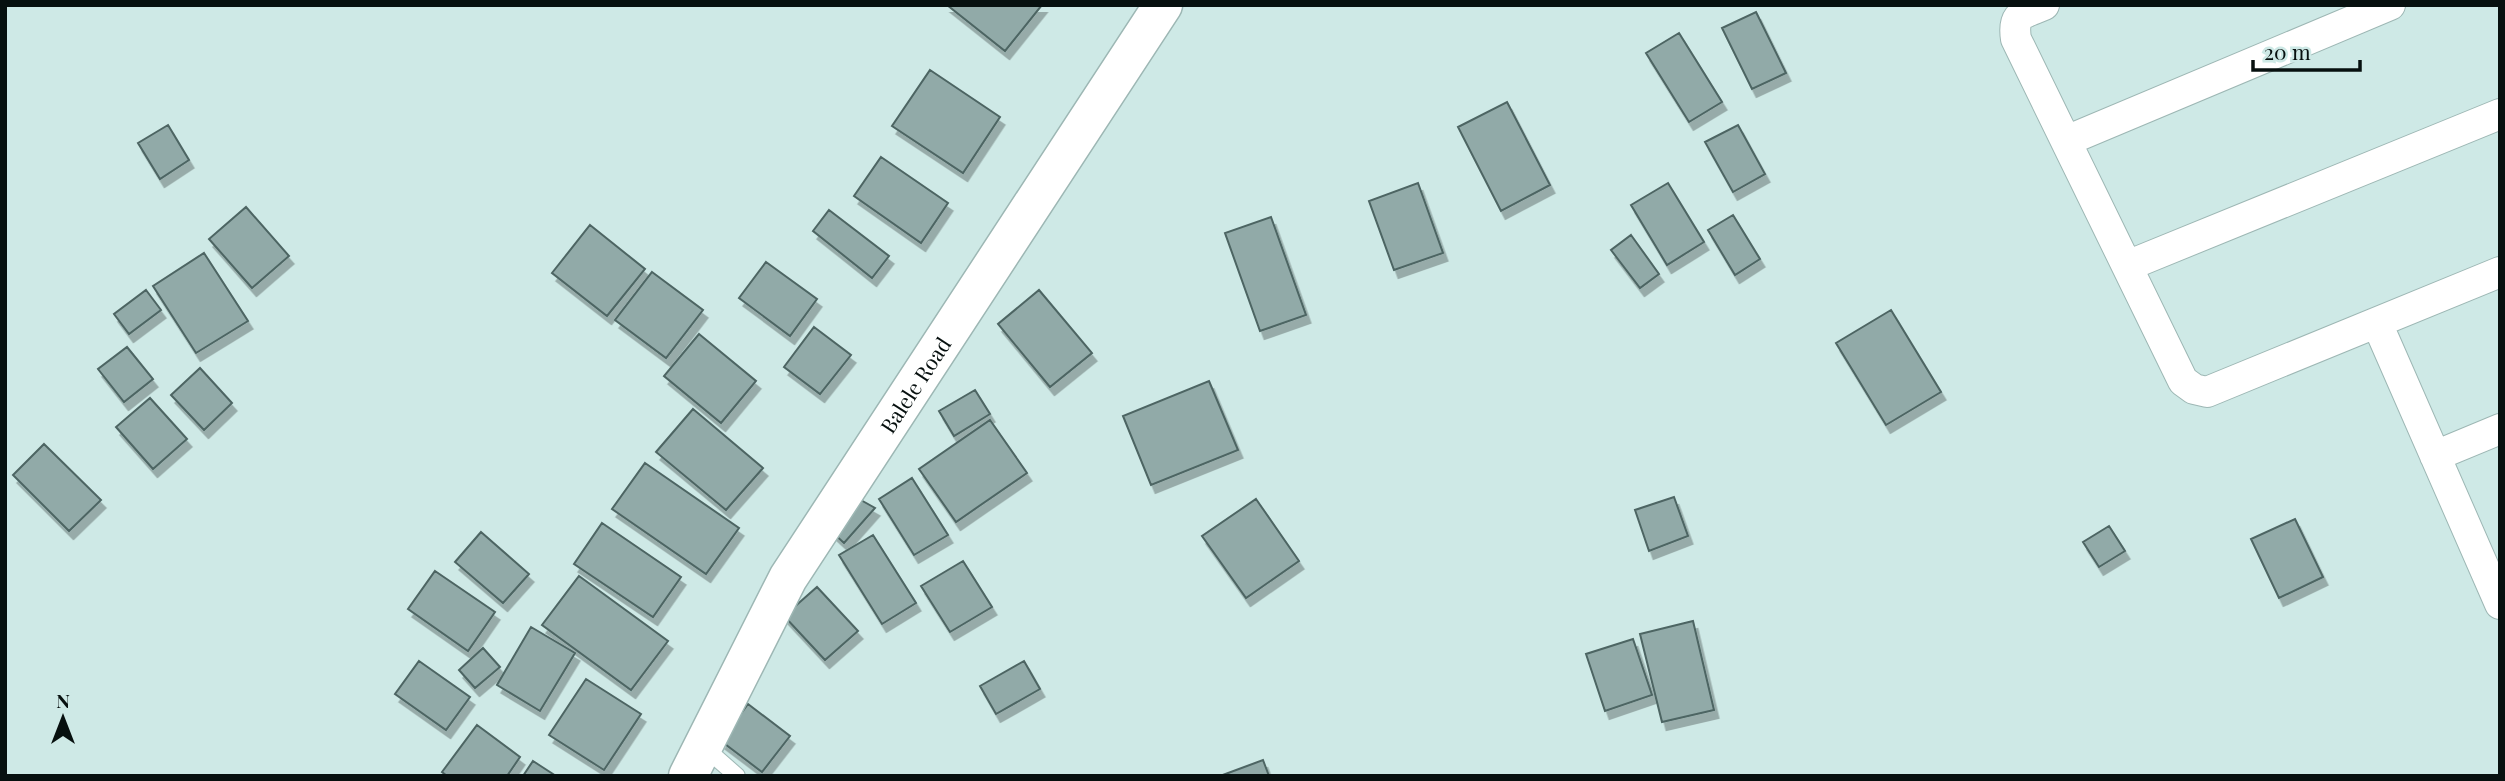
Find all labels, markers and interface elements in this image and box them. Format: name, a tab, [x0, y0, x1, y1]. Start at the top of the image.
scale bar	[2253, 28, 2360, 72]
text: 20 m	[2264, 37, 2311, 65]
street label: Balele Road	[873, 331, 956, 438]
north arrow	[28, 683, 98, 753]
text: N	[56, 687, 70, 713]

